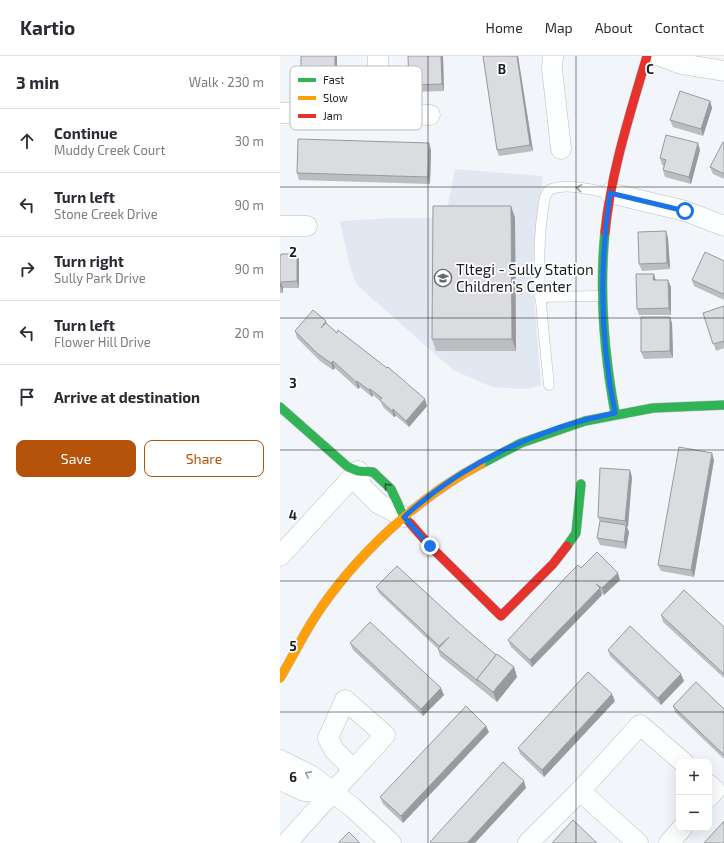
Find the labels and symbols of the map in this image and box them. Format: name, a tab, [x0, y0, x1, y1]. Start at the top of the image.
text: B	[498, 61, 506, 77]
text: C	[646, 61, 654, 77]
legend	[290, 66, 422, 130]
text: Fast	[323, 73, 345, 86]
text: Slow	[323, 91, 348, 104]
text: Jam	[323, 109, 342, 122]
one-way arrow	[576, 184, 582, 193]
route start	[676, 202, 694, 220]
text: 2	[289, 244, 297, 260]
place label: Tltegi - Sully Station Children's Center	[456, 260, 594, 295]
school or university icon: Tltegi - Sully Station Children's Center	[433, 268, 453, 288]
text: 3	[289, 375, 297, 391]
one-way arrow	[385, 483, 392, 491]
text: 4	[289, 507, 297, 523]
route end	[421, 537, 439, 555]
text: 5	[289, 638, 297, 654]
text: 6	[289, 769, 297, 785]
one-way arrow	[304, 771, 312, 778]

